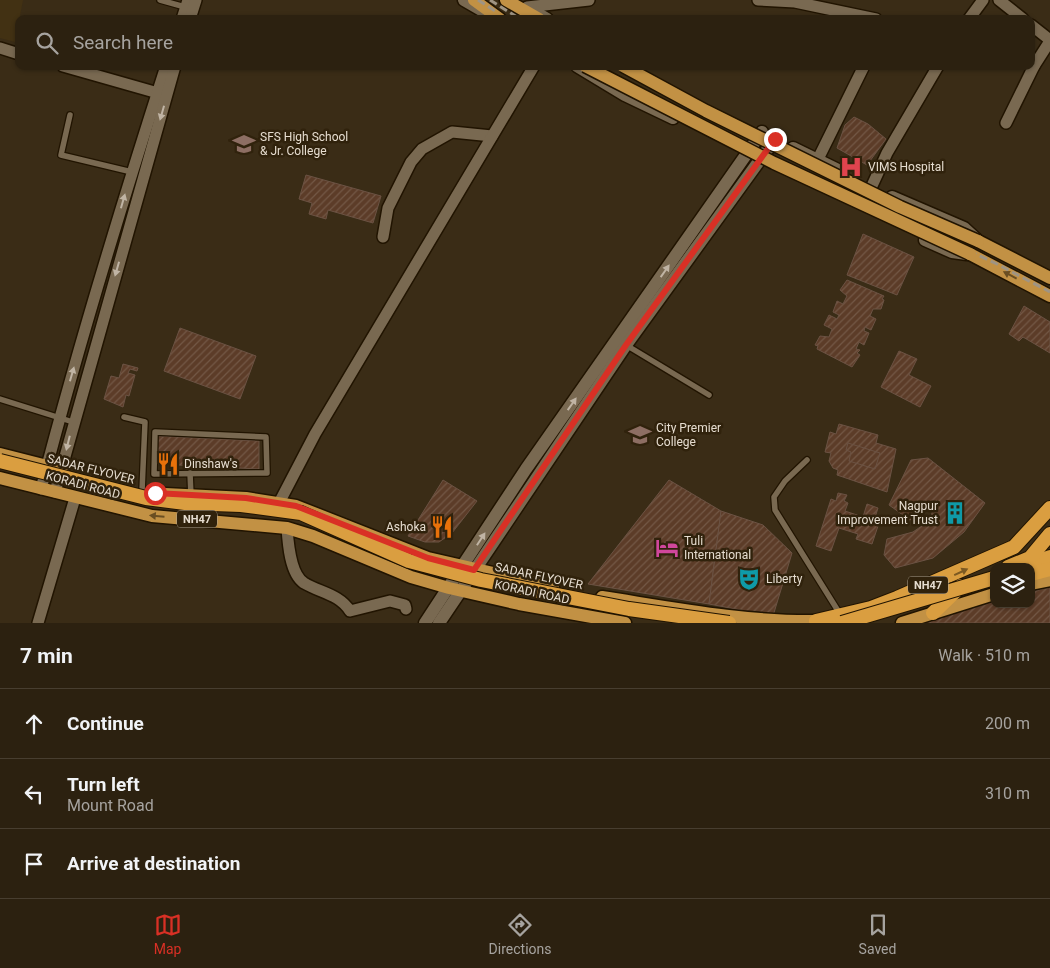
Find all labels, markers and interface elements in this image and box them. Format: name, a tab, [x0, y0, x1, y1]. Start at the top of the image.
search box	[15, 15, 1035, 70]
icon: search	[33, 29, 61, 57]
text: Search here	[73, 31, 173, 54]
one-way arrow	[157, 106, 165, 121]
route end	[764, 128, 787, 151]
place label: SFS High School & Jr. College	[260, 130, 348, 158]
school or university icon: SFS High School & Jr. College	[231, 131, 257, 157]
hospital icon: VIMS Hospital	[838, 154, 864, 180]
place label: VIMS Hospital	[868, 160, 944, 174]
one-way arrow	[119, 194, 127, 209]
one-way arrow	[113, 262, 121, 277]
one-way arrow	[660, 264, 670, 278]
one-way arrow	[1003, 271, 1017, 279]
one-way arrow	[69, 366, 77, 381]
one-way arrow	[567, 397, 577, 411]
place label: City Premier College	[656, 421, 721, 449]
school or university icon: City Premier College	[627, 422, 653, 448]
one-way arrow	[64, 435, 72, 450]
street label: SADAR FLYOVER	[46, 451, 137, 487]
restaurant icon: Dinshaw's	[155, 451, 181, 477]
place label: Dinshaw's	[184, 457, 238, 471]
street label: KORADI ROAD	[44, 468, 122, 502]
route start	[144, 482, 167, 505]
place label: Nagpur Improvement Trust	[837, 499, 938, 527]
building icon: Nagpur Improvement Trust	[942, 500, 968, 526]
road number: NH47	[177, 510, 217, 528]
one-way arrow	[149, 512, 165, 520]
restaurant icon: Ashoka	[429, 514, 455, 540]
place label: Ashoka	[386, 520, 426, 534]
one-way arrow	[476, 532, 486, 545]
place label: Tuli International	[684, 534, 751, 562]
hotel icon: Tuli International	[654, 535, 680, 561]
street label: SADAR FLYOVER	[494, 560, 585, 592]
map controls	[990, 563, 1035, 608]
button: layers	[990, 563, 1035, 608]
theatre icon: Liberty	[736, 566, 762, 592]
one-way arrow	[954, 567, 968, 575]
place label: Liberty	[766, 572, 803, 586]
road number: NH47	[908, 576, 948, 594]
street label: KORADI ROAD	[493, 577, 571, 607]
text: 7 min	[20, 644, 73, 668]
text: Walk · 510 m	[938, 646, 1030, 665]
icon: ahead	[20, 710, 48, 738]
text: Continue	[67, 712, 144, 735]
text: 200 m	[985, 714, 1030, 733]
text: Turn left	[67, 773, 140, 796]
icon: left	[20, 780, 48, 808]
text: 310 m	[985, 784, 1030, 803]
text: Mount Road	[67, 796, 154, 815]
icon: arrive	[20, 850, 48, 878]
text: Arrive at destination	[67, 852, 240, 875]
tab: Map	[154, 911, 182, 957]
tab: Directions	[489, 911, 552, 957]
tab: Saved	[859, 911, 896, 957]

